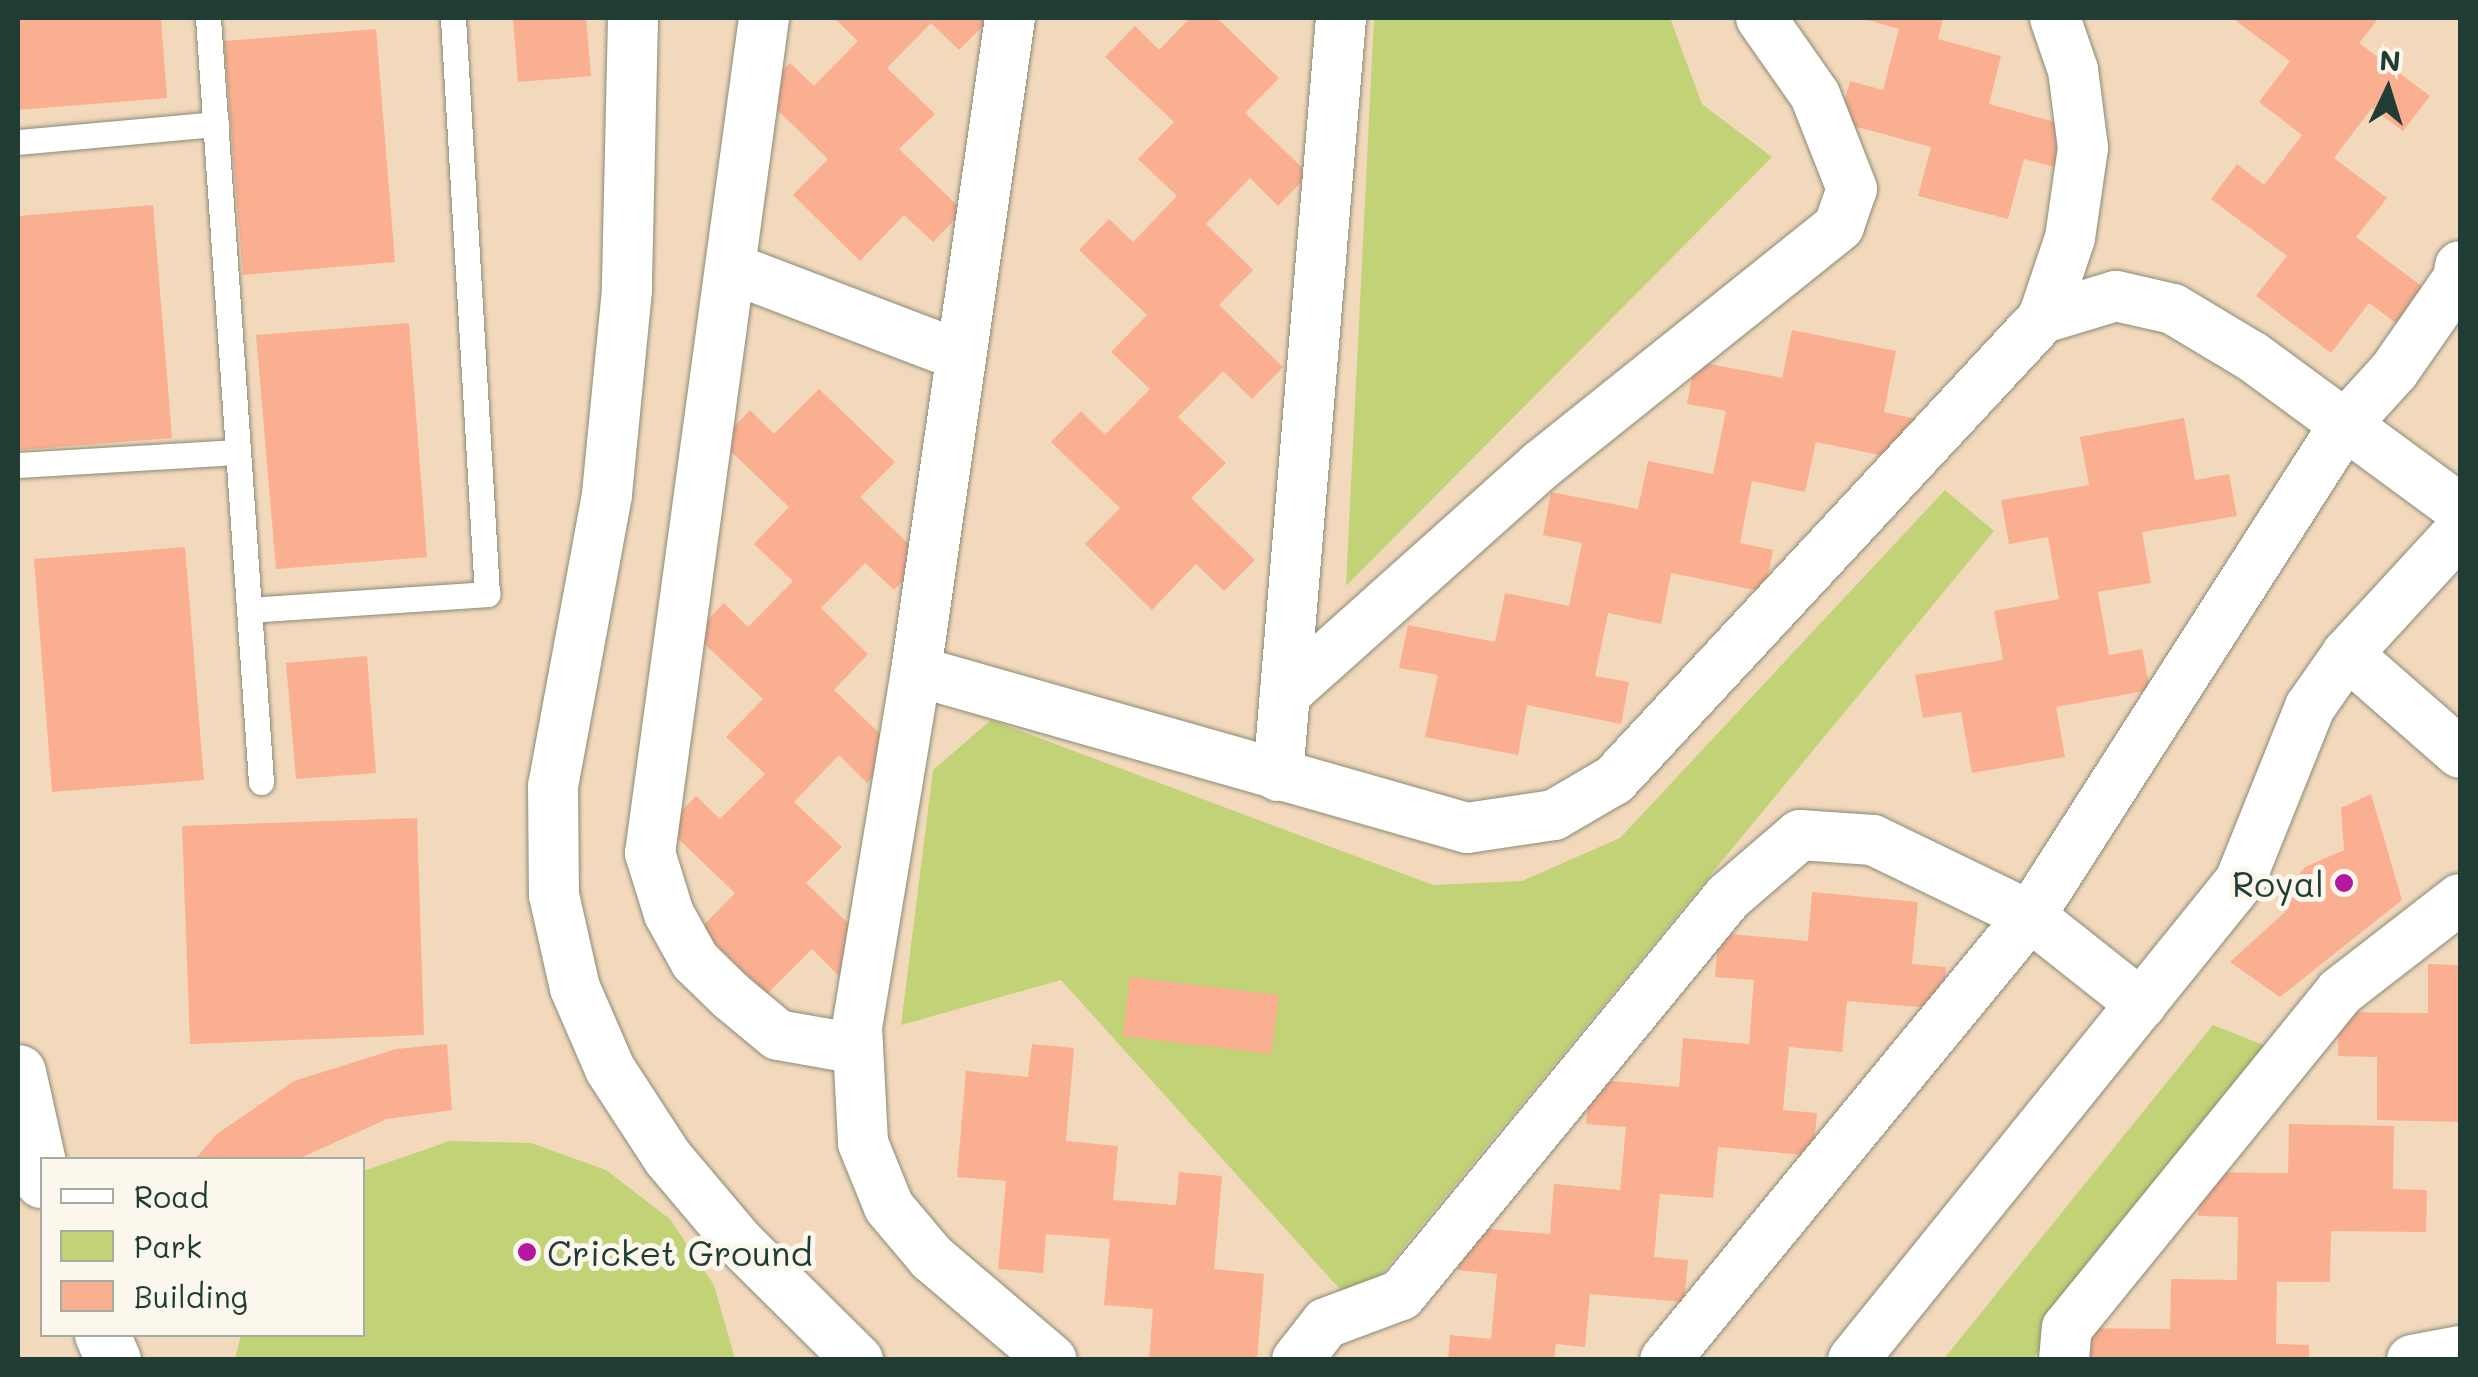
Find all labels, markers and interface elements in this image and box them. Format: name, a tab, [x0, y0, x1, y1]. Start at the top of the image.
north arrow	[2338, 40, 2438, 140]
text: N	[2378, 41, 2402, 79]
place label: Royal	[2232, 862, 2324, 904]
marker: Royal	[2333, 872, 2355, 894]
legend	[40, 1157, 365, 1337]
text: Road	[134, 1176, 209, 1216]
text: Park	[134, 1226, 202, 1266]
place label: Cricket Ground	[547, 1231, 813, 1273]
marker: Cricket Ground	[516, 1241, 538, 1263]
text: Building	[134, 1276, 248, 1316]

